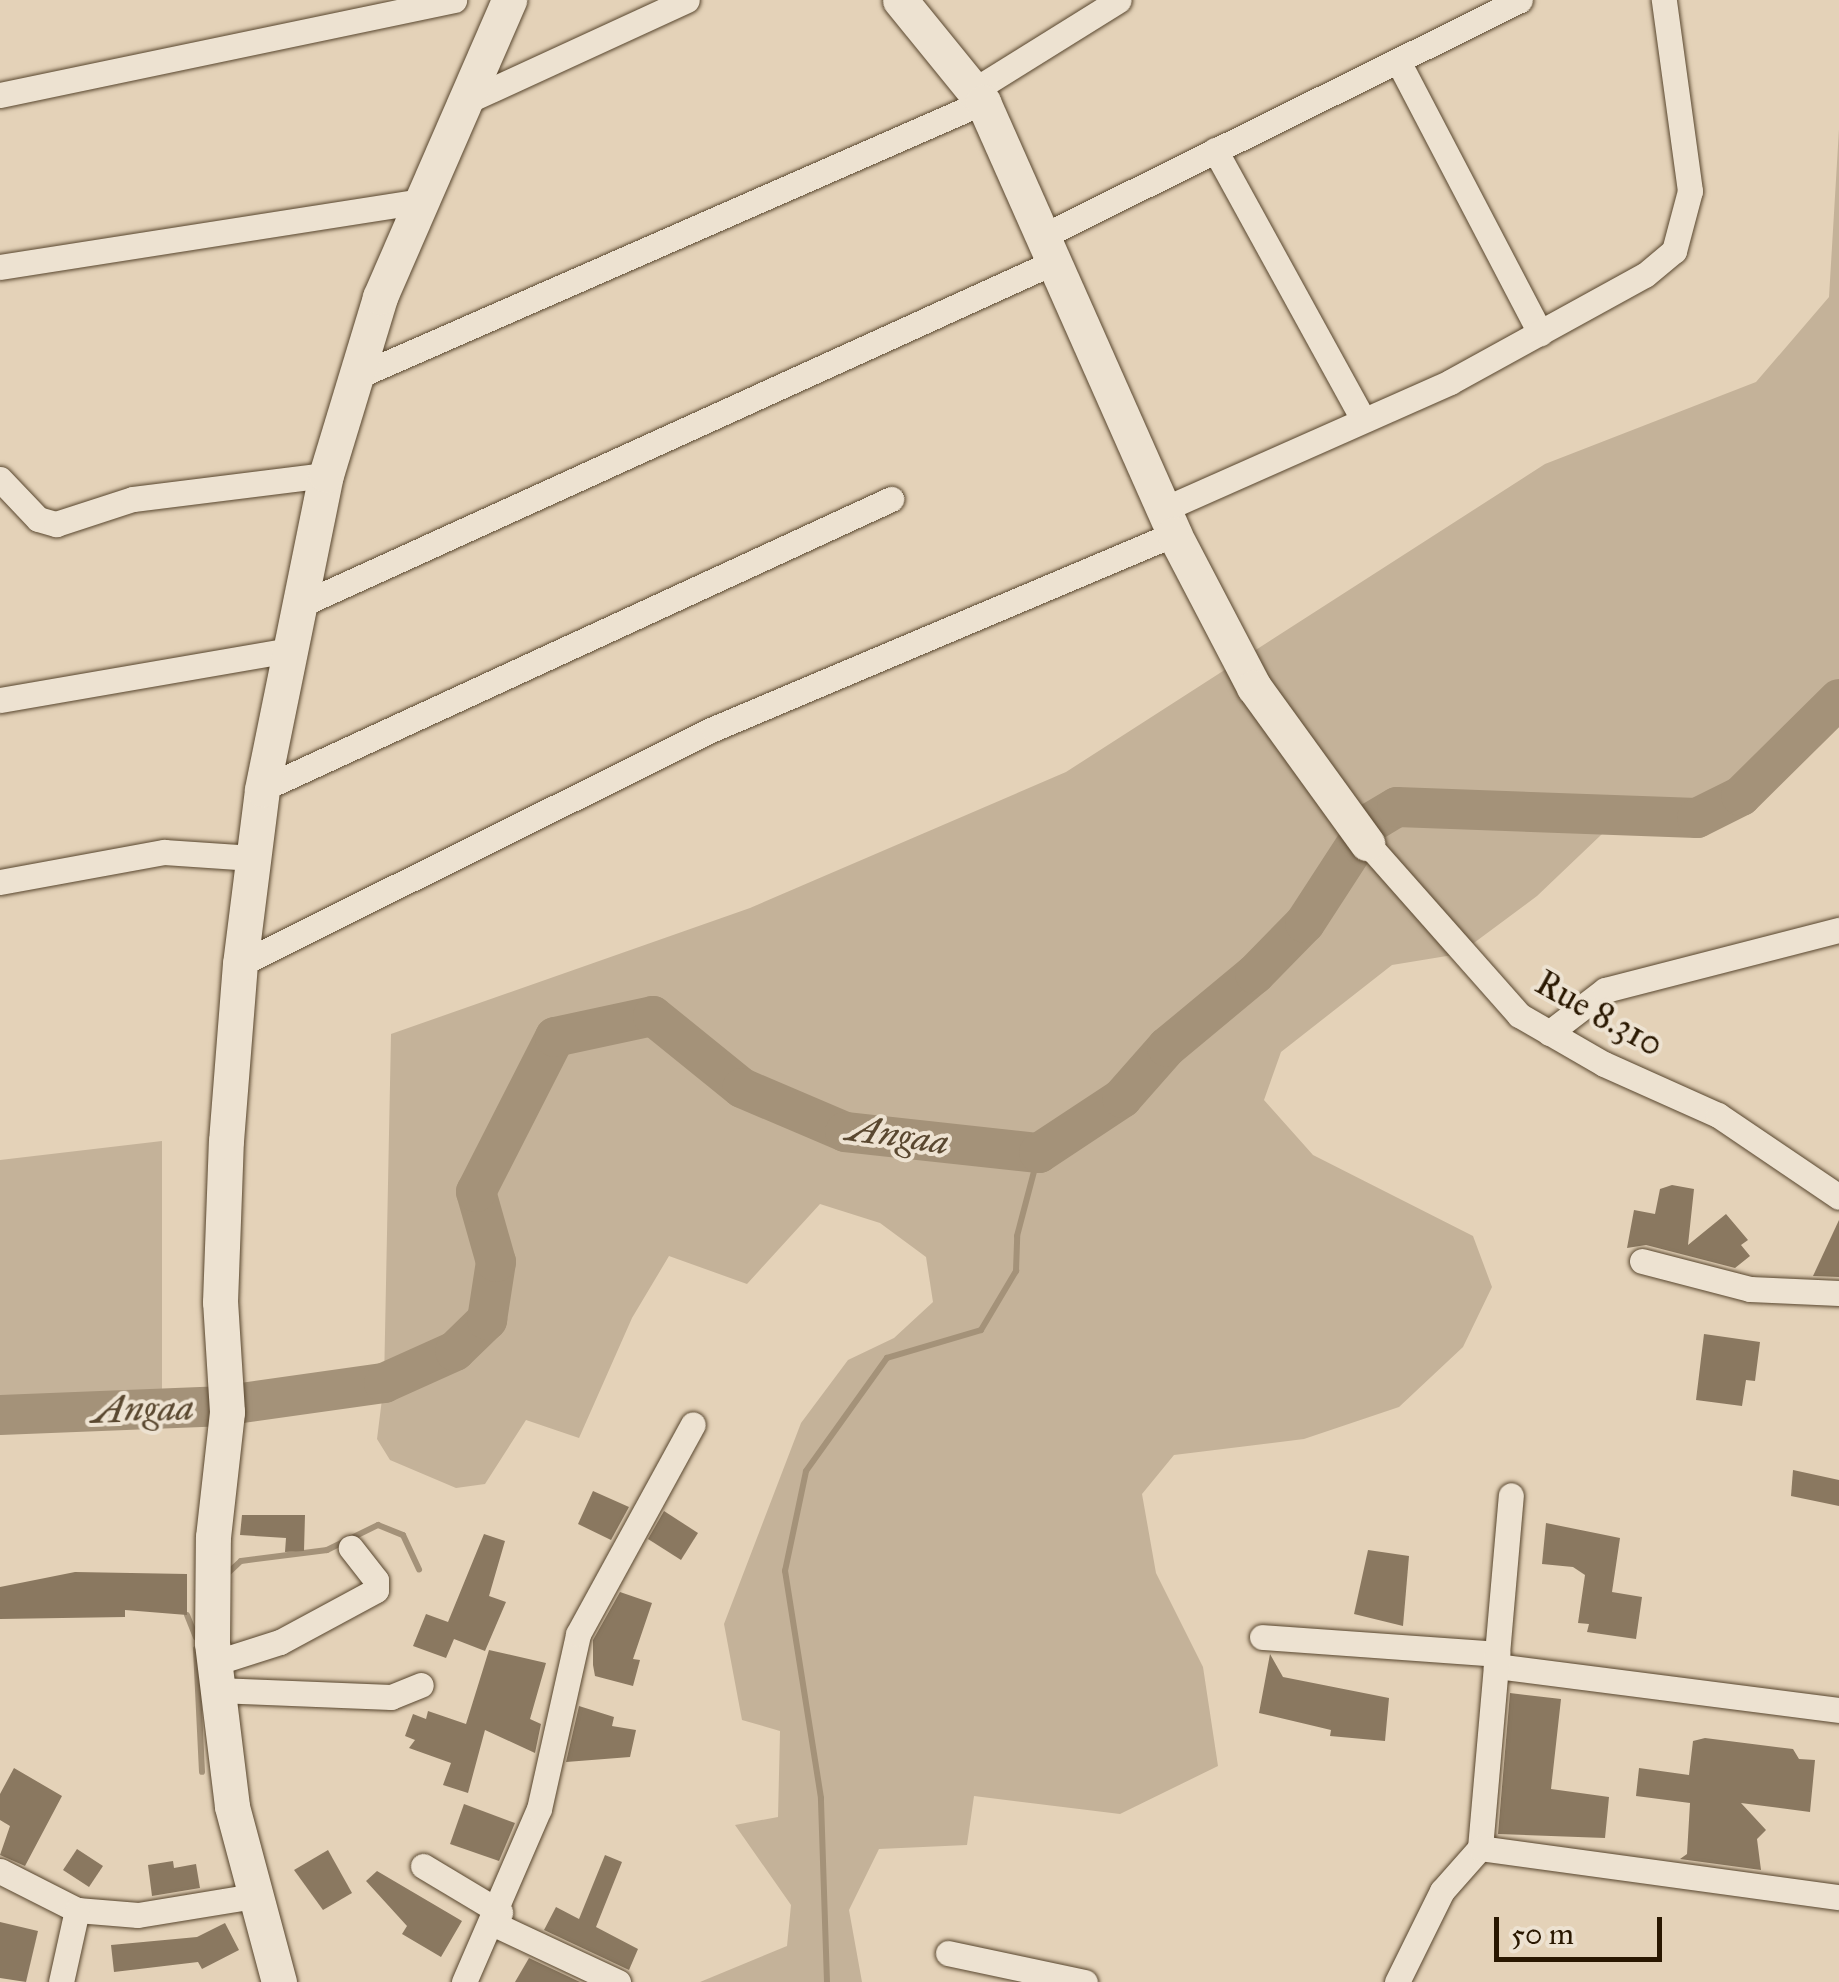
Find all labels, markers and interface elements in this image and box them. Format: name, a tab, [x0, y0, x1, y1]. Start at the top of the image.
street label: Rue 8.310	[1528, 962, 1670, 1066]
water label: Angaa	[844, 1105, 952, 1165]
water label: Angaa	[91, 1384, 195, 1434]
scale bar	[1499, 1897, 1666, 1959]
text: 50 m	[1511, 1916, 1574, 1952]

